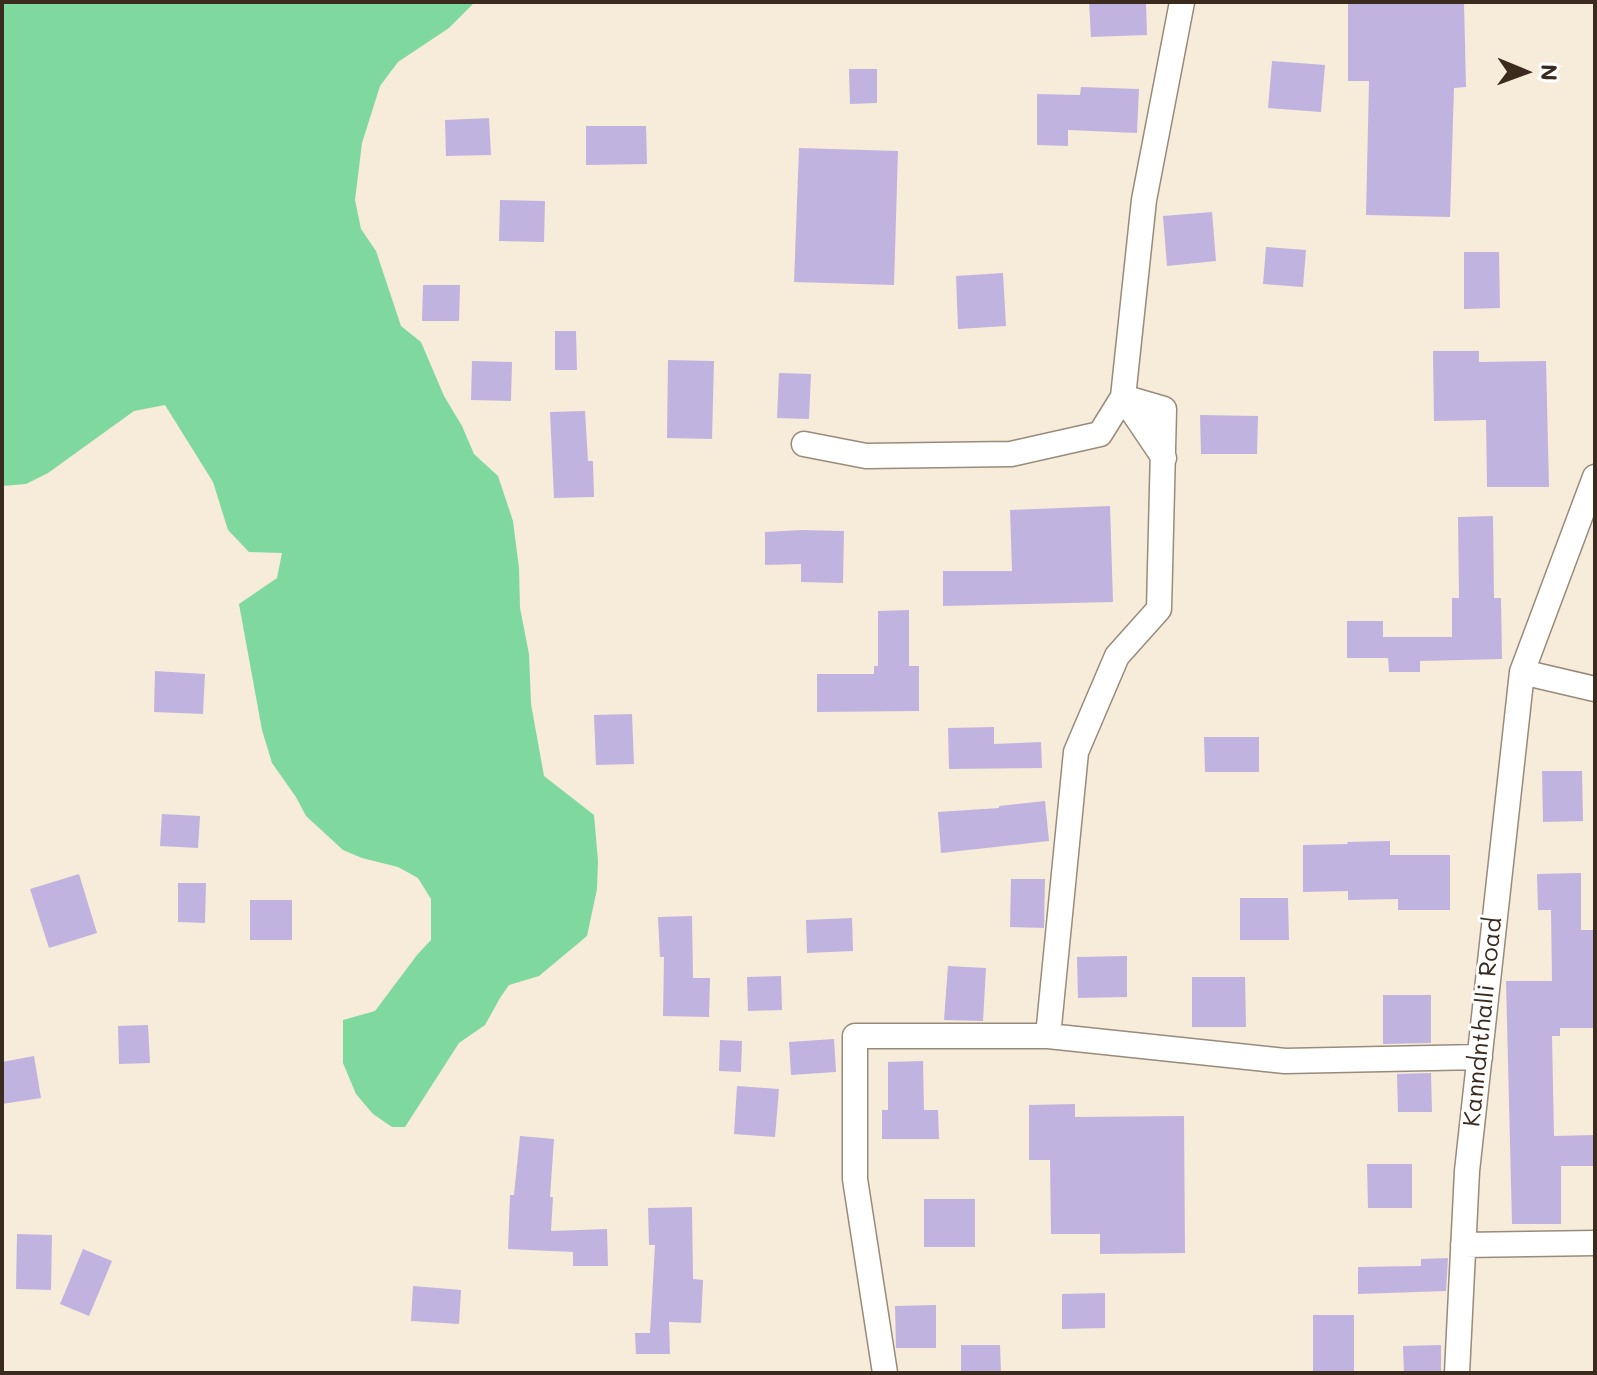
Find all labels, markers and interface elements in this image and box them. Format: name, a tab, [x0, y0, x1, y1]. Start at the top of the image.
north arrow	[1485, 32, 1565, 112]
text: N	[1535, 64, 1564, 81]
street label: Kanndnthalli Road	[1458, 916, 1508, 1128]

